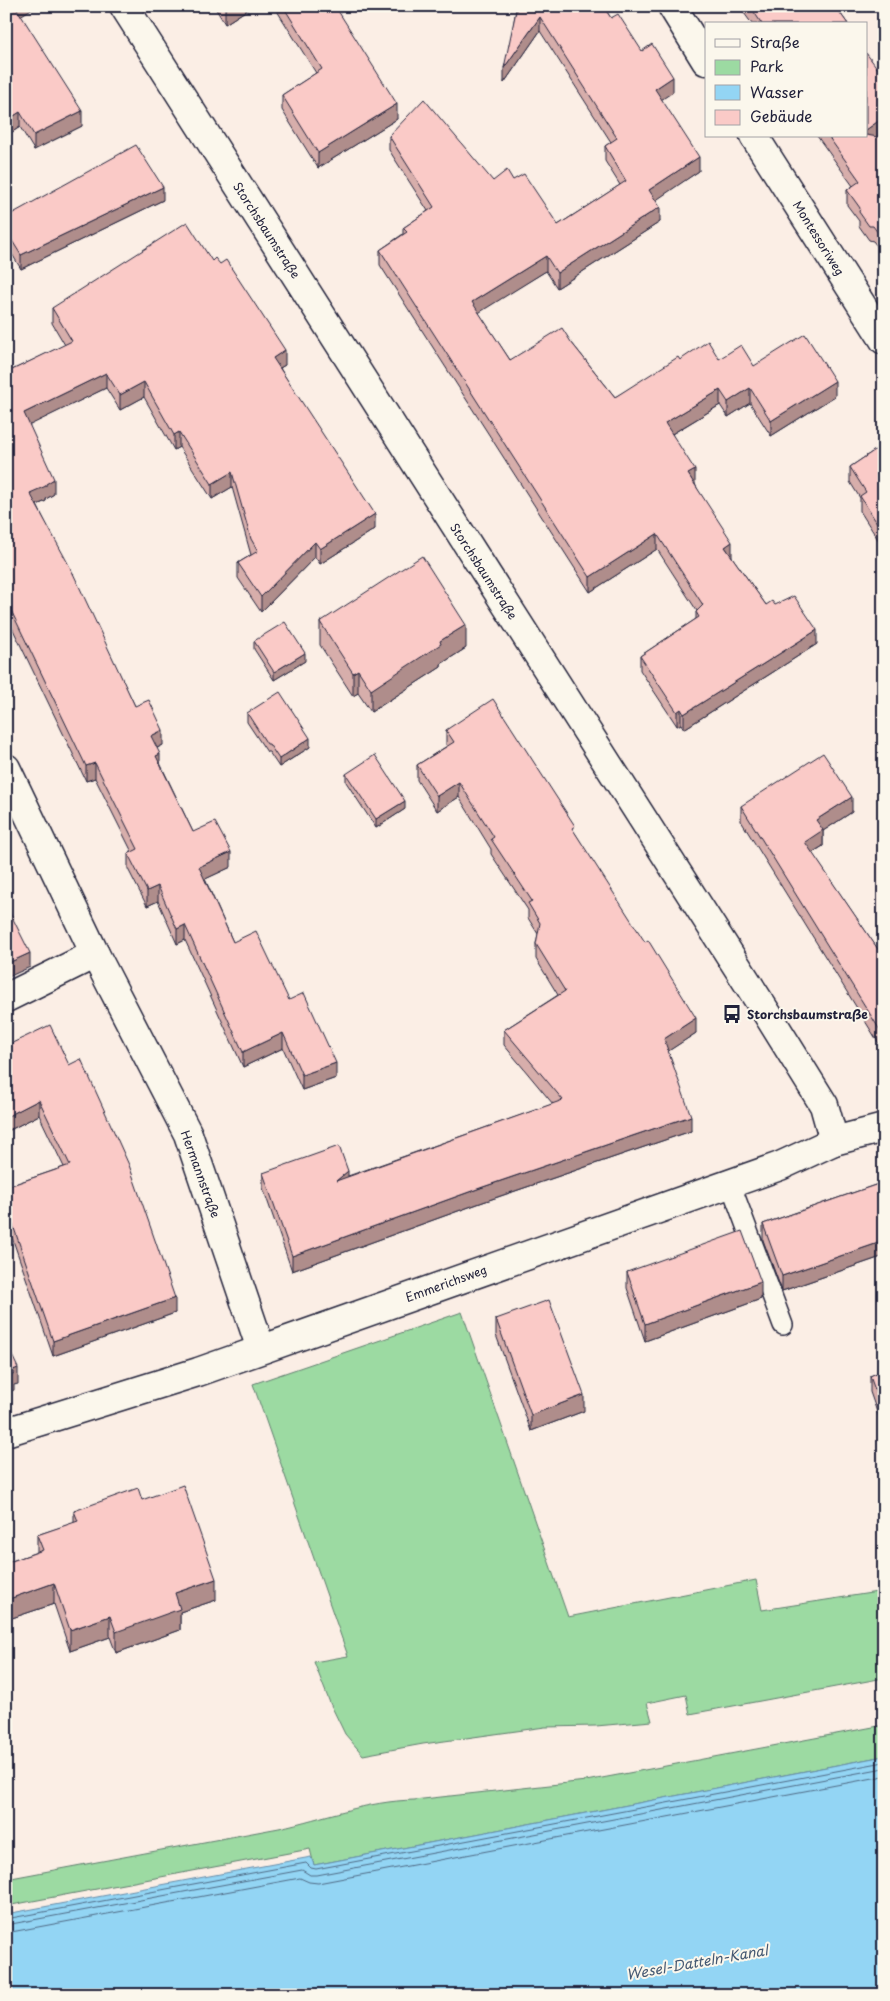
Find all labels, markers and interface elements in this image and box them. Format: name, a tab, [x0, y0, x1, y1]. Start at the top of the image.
legend	[705, 22, 868, 138]
text: Straße	[750, 30, 800, 53]
text: Park	[750, 54, 784, 77]
text: Wasser	[750, 80, 803, 103]
text: Gebäude	[750, 104, 812, 127]
street label: Storchsbaumstraße	[229, 178, 305, 282]
street label: Montessoriweg	[789, 197, 849, 279]
street label: Storchsbaumstraße	[446, 519, 522, 623]
bus stop icon: Storchsbaumstraße	[721, 1003, 743, 1025]
place label: Storchsbaumstraße	[747, 1005, 868, 1023]
street label: Hermannstraße	[177, 1128, 225, 1220]
street label: Emmerichsweg	[403, 1260, 489, 1306]
water label: Wesel-Datteln-Kanal	[625, 1939, 772, 1985]

